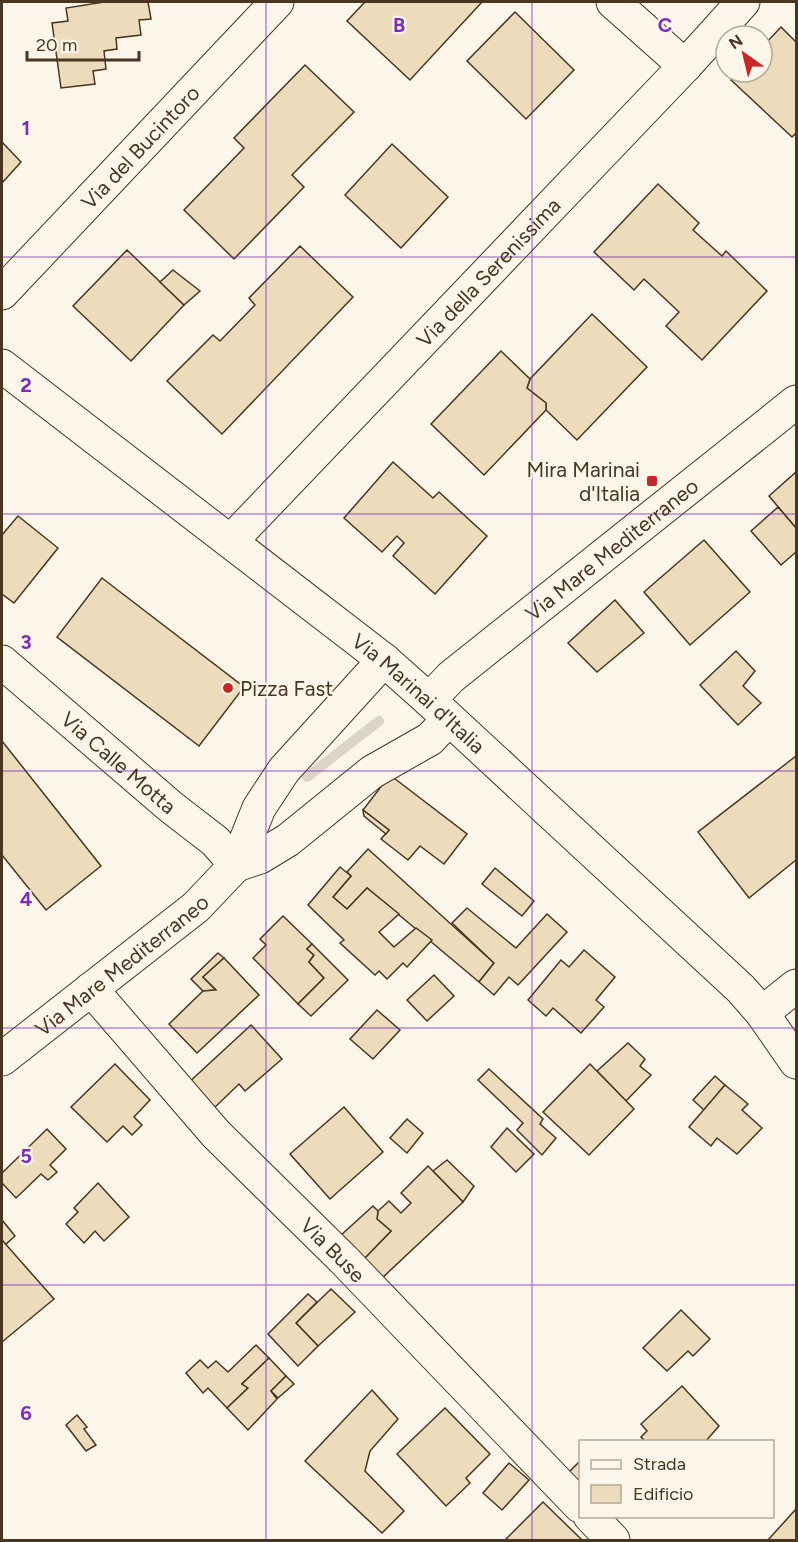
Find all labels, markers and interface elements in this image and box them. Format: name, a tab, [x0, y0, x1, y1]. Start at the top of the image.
text: B	[393, 13, 405, 37]
text: C	[658, 13, 672, 37]
scale bar	[27, 24, 140, 62]
north arrow	[714, 24, 774, 84]
text: N	[725, 31, 746, 53]
text: 20 m	[36, 34, 77, 56]
street label: Via del Bucintoro	[76, 80, 204, 214]
text: 1	[22, 116, 30, 140]
street label: Via della Serenissima	[411, 192, 565, 352]
text: 2	[20, 373, 32, 397]
place label: Mira Marinai d'Italia	[527, 457, 640, 506]
street label: Via Mare Mediterraneo	[520, 473, 703, 625]
marker: Mira Marinai d'Italia	[645, 474, 659, 488]
street label: Via Marinai d'Italia	[347, 628, 491, 758]
text: 3	[20, 630, 32, 654]
place label: Pizza Fast	[240, 676, 333, 701]
marker: Pizza Fast	[221, 681, 235, 695]
street label: Via Calle Motta	[56, 706, 182, 819]
text: 4	[20, 887, 33, 911]
street label: Via Mare Mediterraneo	[30, 889, 214, 1041]
text: 5	[20, 1144, 32, 1168]
street label: Via Buse	[296, 1212, 371, 1287]
text: 6	[20, 1401, 32, 1425]
legend	[579, 1440, 774, 1518]
text: Strada	[633, 1453, 686, 1475]
text: Edificio	[633, 1483, 694, 1505]

